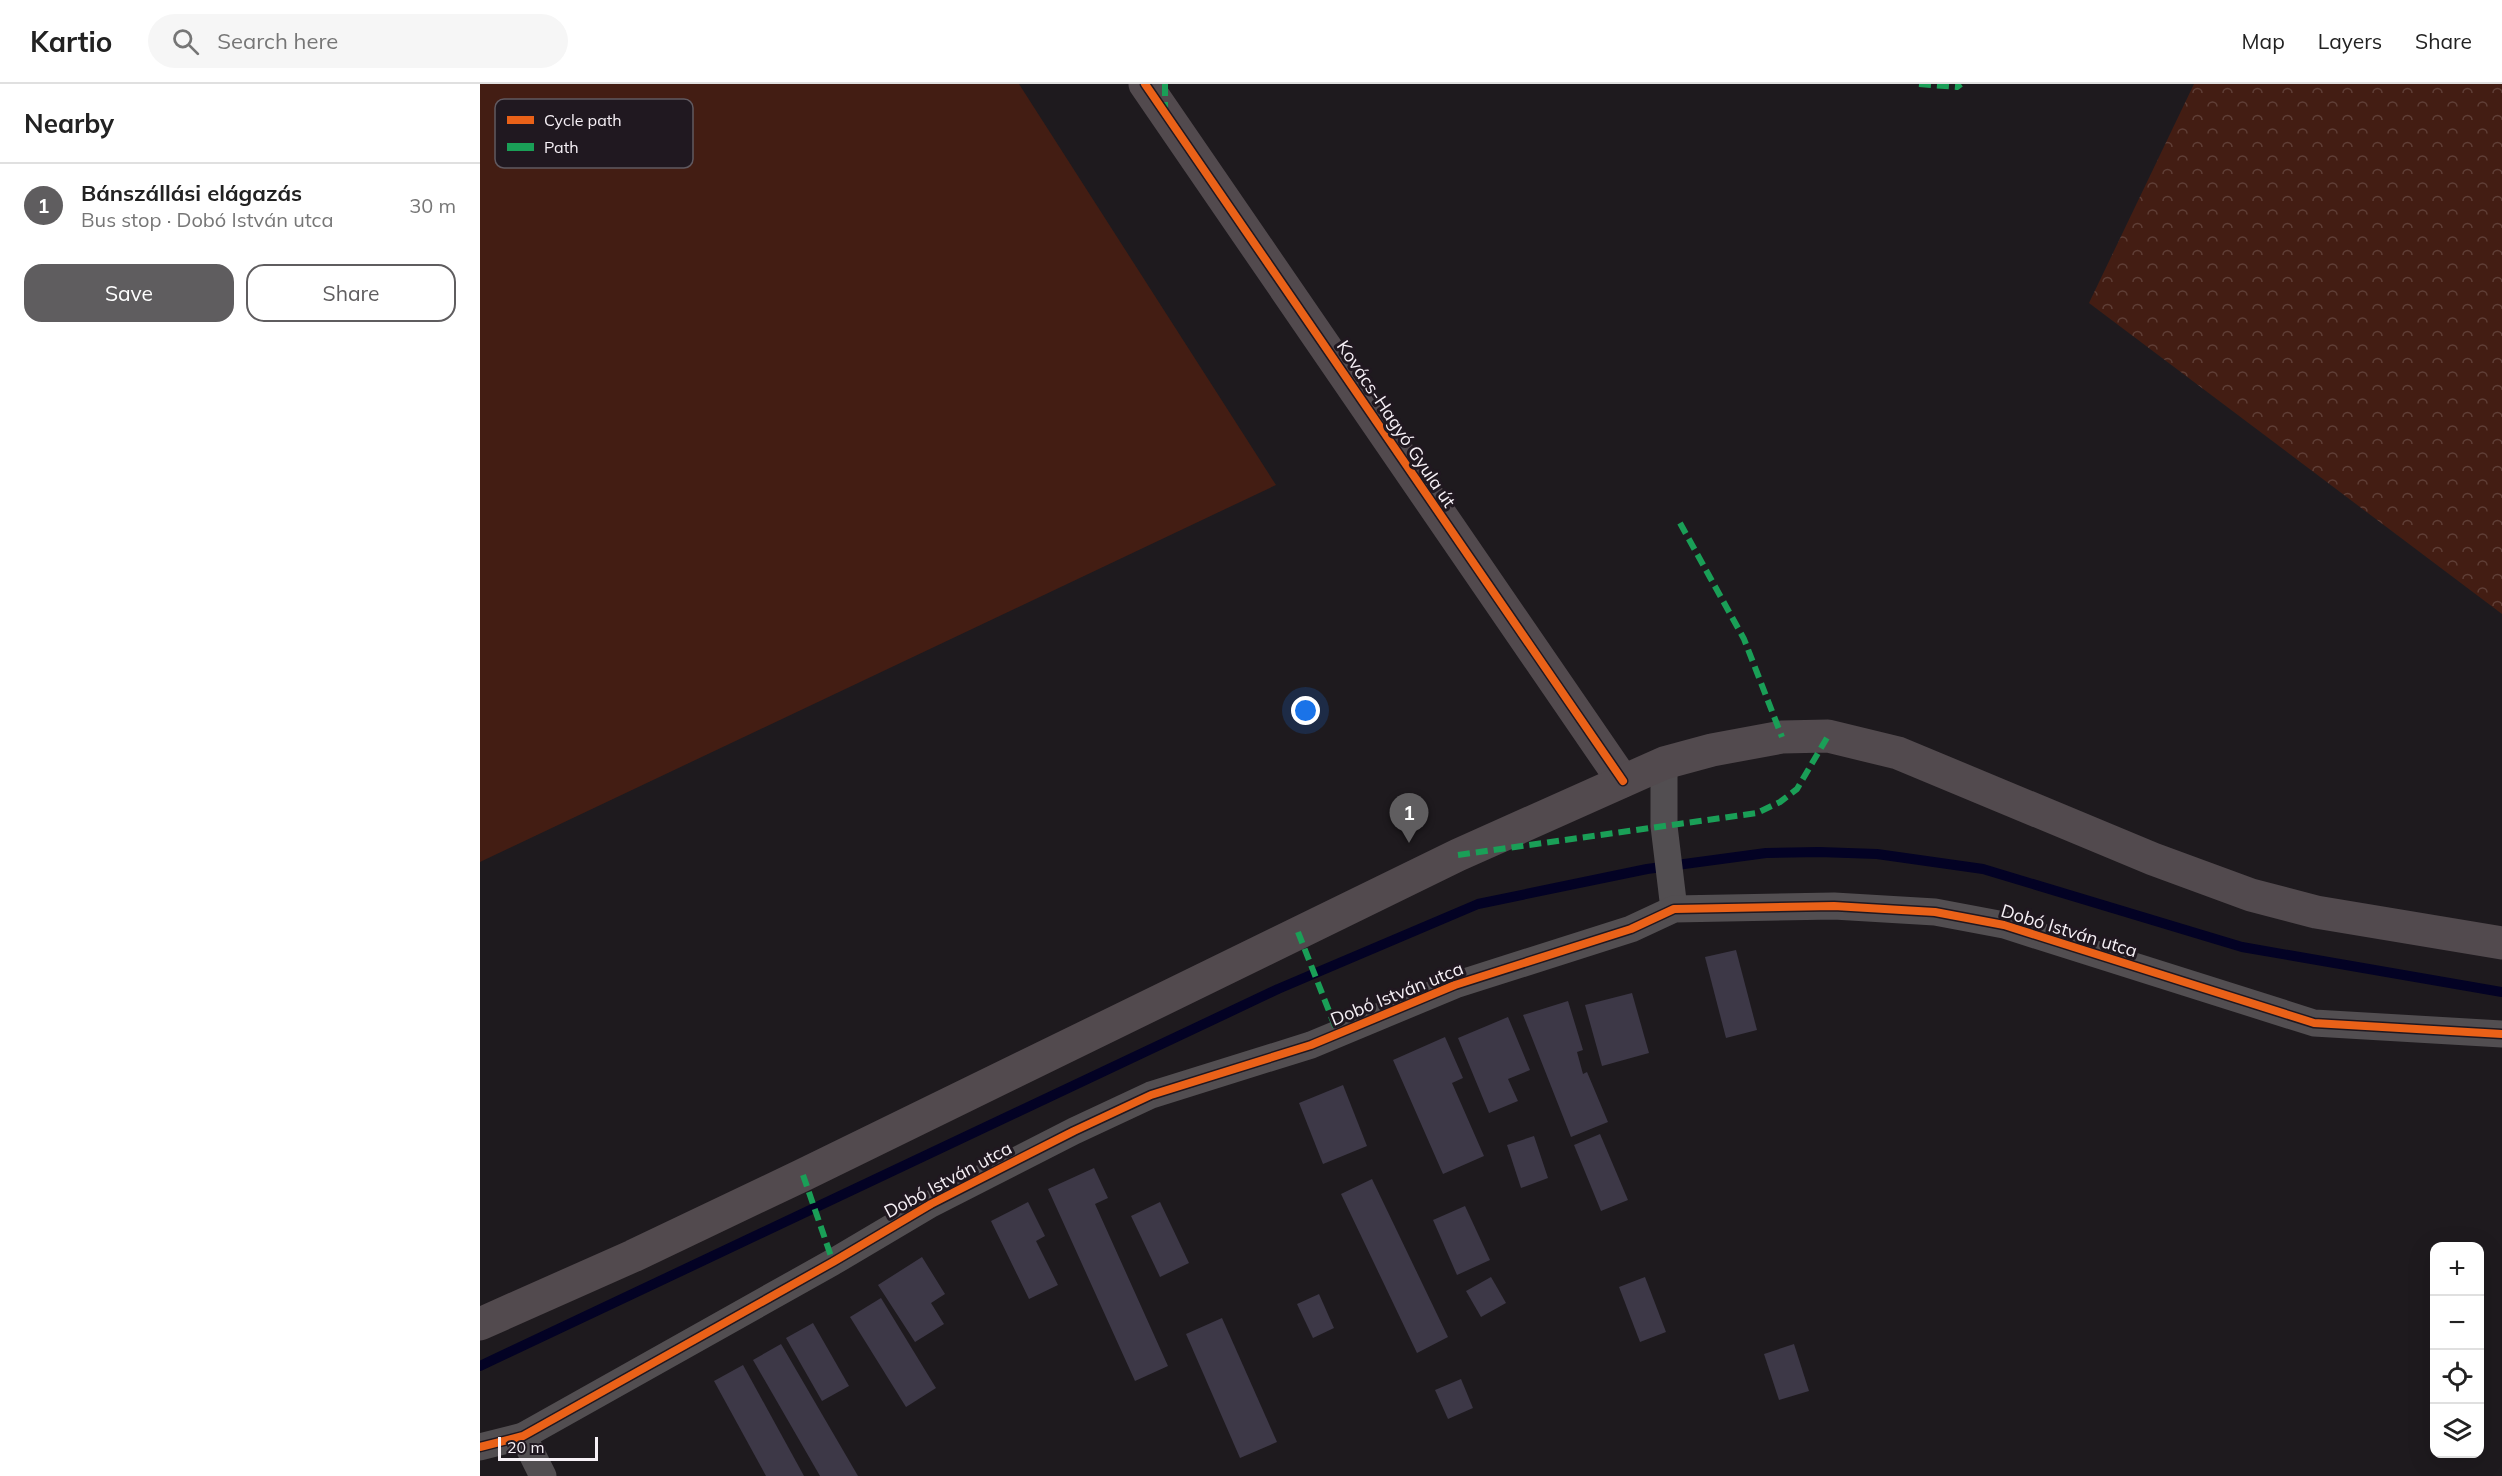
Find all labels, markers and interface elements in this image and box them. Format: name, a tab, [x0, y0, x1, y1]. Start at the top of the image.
search box	[148, 14, 568, 68]
text: Kartio	[30, 24, 112, 59]
icon: search	[169, 25, 202, 58]
text: Search here	[217, 27, 338, 55]
text: Map	[2242, 28, 2285, 54]
text: Layers	[2318, 28, 2382, 54]
text: Share	[2415, 28, 2472, 54]
legend	[495, 99, 693, 168]
text: Nearby	[24, 107, 114, 140]
text: Cycle path	[544, 110, 622, 130]
text: Path	[544, 137, 579, 157]
text: Bánszállási elágazás	[81, 179, 302, 207]
text: 1	[38, 193, 50, 218]
text: 30 m	[409, 193, 456, 218]
text: Bus stop · Dobó István utca	[81, 207, 333, 232]
button: Save	[24, 264, 234, 322]
button: Share	[246, 264, 456, 322]
street label: Kovács-Hagyó Gyula út	[1332, 336, 1461, 512]
your location	[1291, 696, 1320, 725]
pin: 1	[1390, 794, 1428, 843]
street label: Dobó István utca	[1998, 899, 2140, 962]
street label: Dobó István utca	[1327, 956, 1467, 1031]
street label: Dobó István utca	[880, 1136, 1016, 1223]
map controls	[2430, 1242, 2484, 1458]
button: +	[2430, 1242, 2484, 1296]
button: −	[2430, 1296, 2484, 1350]
button: locate	[2430, 1350, 2484, 1404]
button: layers	[2430, 1404, 2484, 1458]
scale bar	[498, 1434, 598, 1462]
text: 20 m	[507, 1437, 544, 1457]

